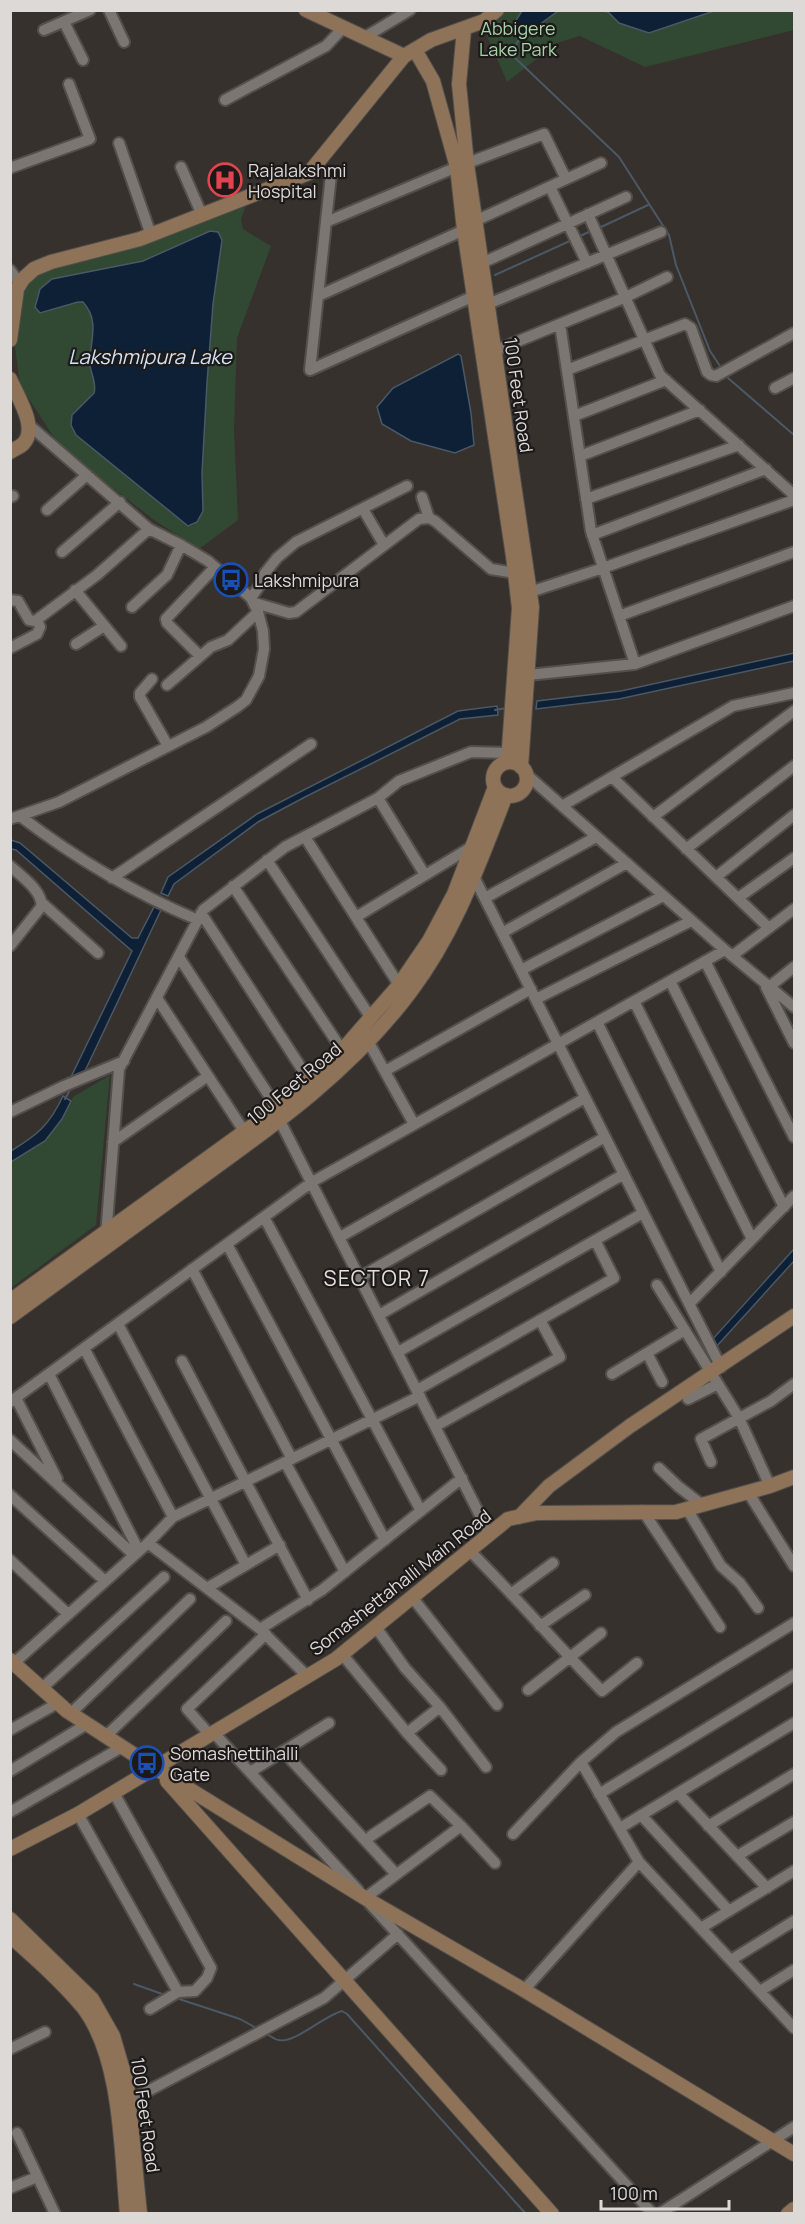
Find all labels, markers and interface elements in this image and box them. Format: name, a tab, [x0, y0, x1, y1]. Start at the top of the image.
park label: Abbigere Lake Park	[479, 16, 558, 61]
place label: Rajalakshmi Hospital	[248, 158, 346, 203]
hospital icon: Rajalakshmi Hospital	[207, 162, 243, 198]
street label: 100 Feet Road	[499, 336, 539, 454]
water label: Lakshmipura Lake	[68, 343, 233, 370]
bus stop icon: Lakshmipura	[213, 562, 249, 598]
place label: Lakshmipura	[254, 568, 359, 592]
street label: 100 Feet Road	[242, 1037, 346, 1129]
district label: SECTOR 7	[323, 1264, 431, 1292]
street label: Somashettahalli Main Road	[304, 1504, 496, 1660]
place label: Somashettihalli Gate	[170, 1741, 299, 1786]
bus stop icon: Somashettihalli Gate	[129, 1745, 165, 1781]
street label: 100 Feet Road	[126, 2056, 166, 2174]
scale bar	[601, 2173, 728, 2211]
text: 100 m	[610, 2181, 658, 2205]

